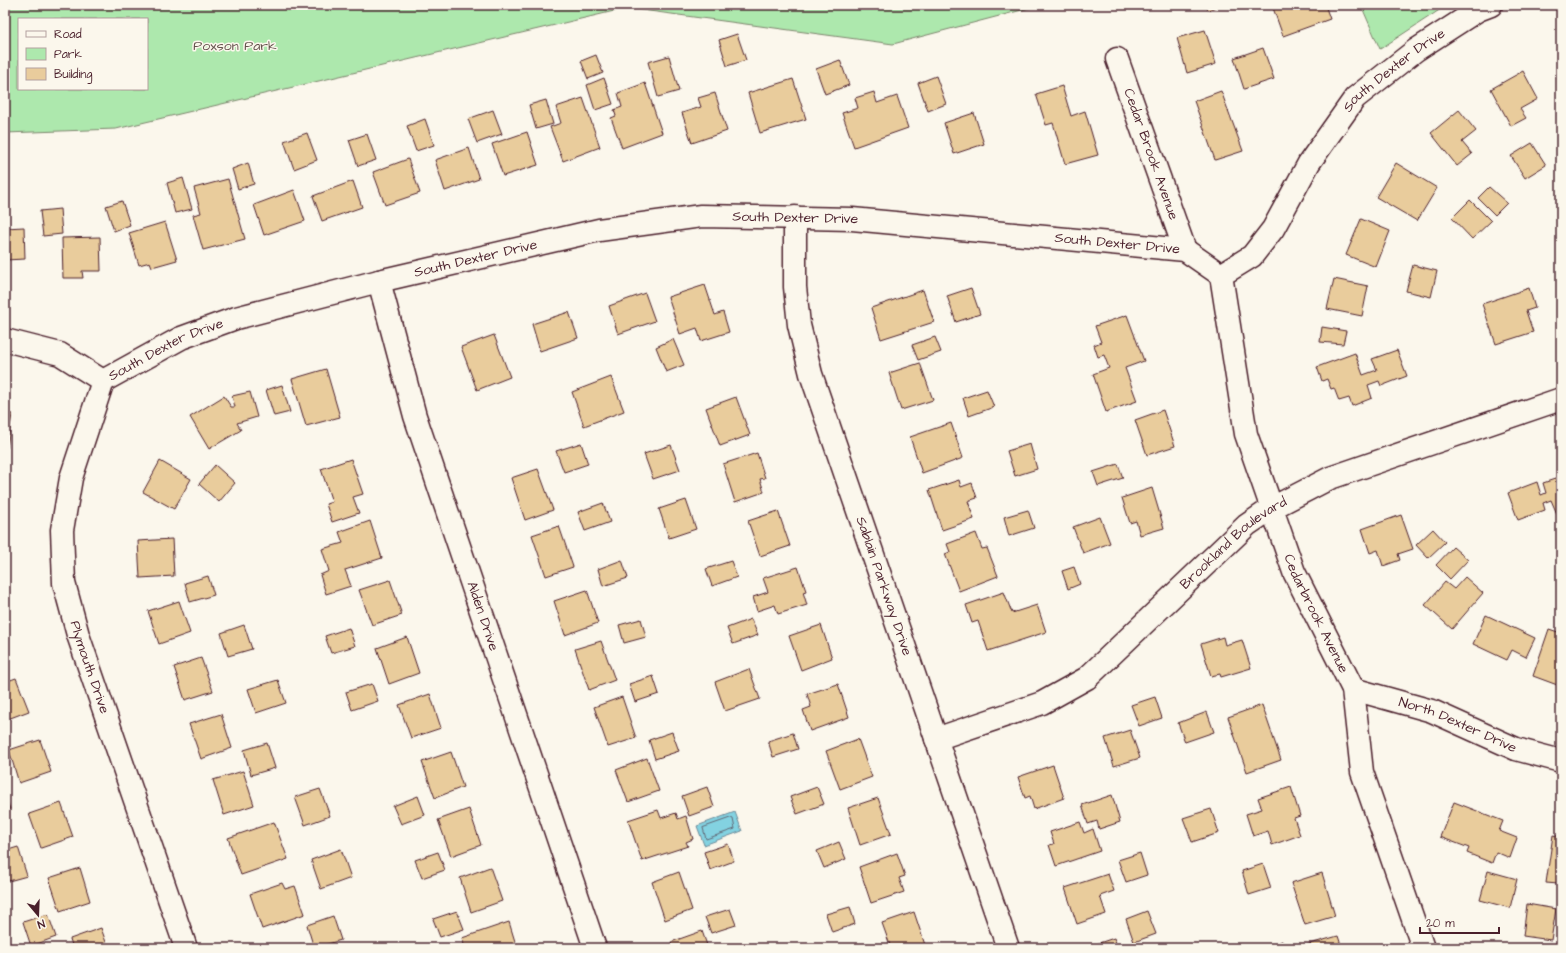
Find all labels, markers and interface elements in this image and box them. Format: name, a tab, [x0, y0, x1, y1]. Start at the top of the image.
legend	[18, 18, 148, 90]
street label: South Dexter Drive	[1338, 24, 1449, 116]
text: Road	[54, 26, 82, 43]
park label: Poxson Park	[193, 36, 277, 56]
text: Park	[54, 46, 82, 63]
text: Building	[54, 66, 92, 84]
street label: Cedar Brook Avenue	[1118, 86, 1184, 223]
street label: South Dexter Drive	[732, 207, 860, 230]
street label: South Dexter Drive	[1054, 228, 1181, 260]
street label: South Dexter Drive	[412, 235, 540, 283]
street label: South Dexter Drive	[105, 313, 226, 386]
street label: Brookland Boulevard	[1175, 492, 1290, 594]
street label: Sablain Parkway Drive	[851, 514, 917, 659]
street label: Cedarbrook Avenue	[1279, 551, 1354, 677]
street label: Alden Drive	[462, 579, 504, 654]
street label: Plymouth Drive	[65, 619, 115, 717]
street label: North Dexter Drive	[1396, 692, 1520, 758]
north arrow	[18, 895, 58, 935]
scale bar	[1420, 909, 1499, 935]
text: 20 m	[1426, 915, 1455, 932]
text: N	[35, 916, 47, 932]

